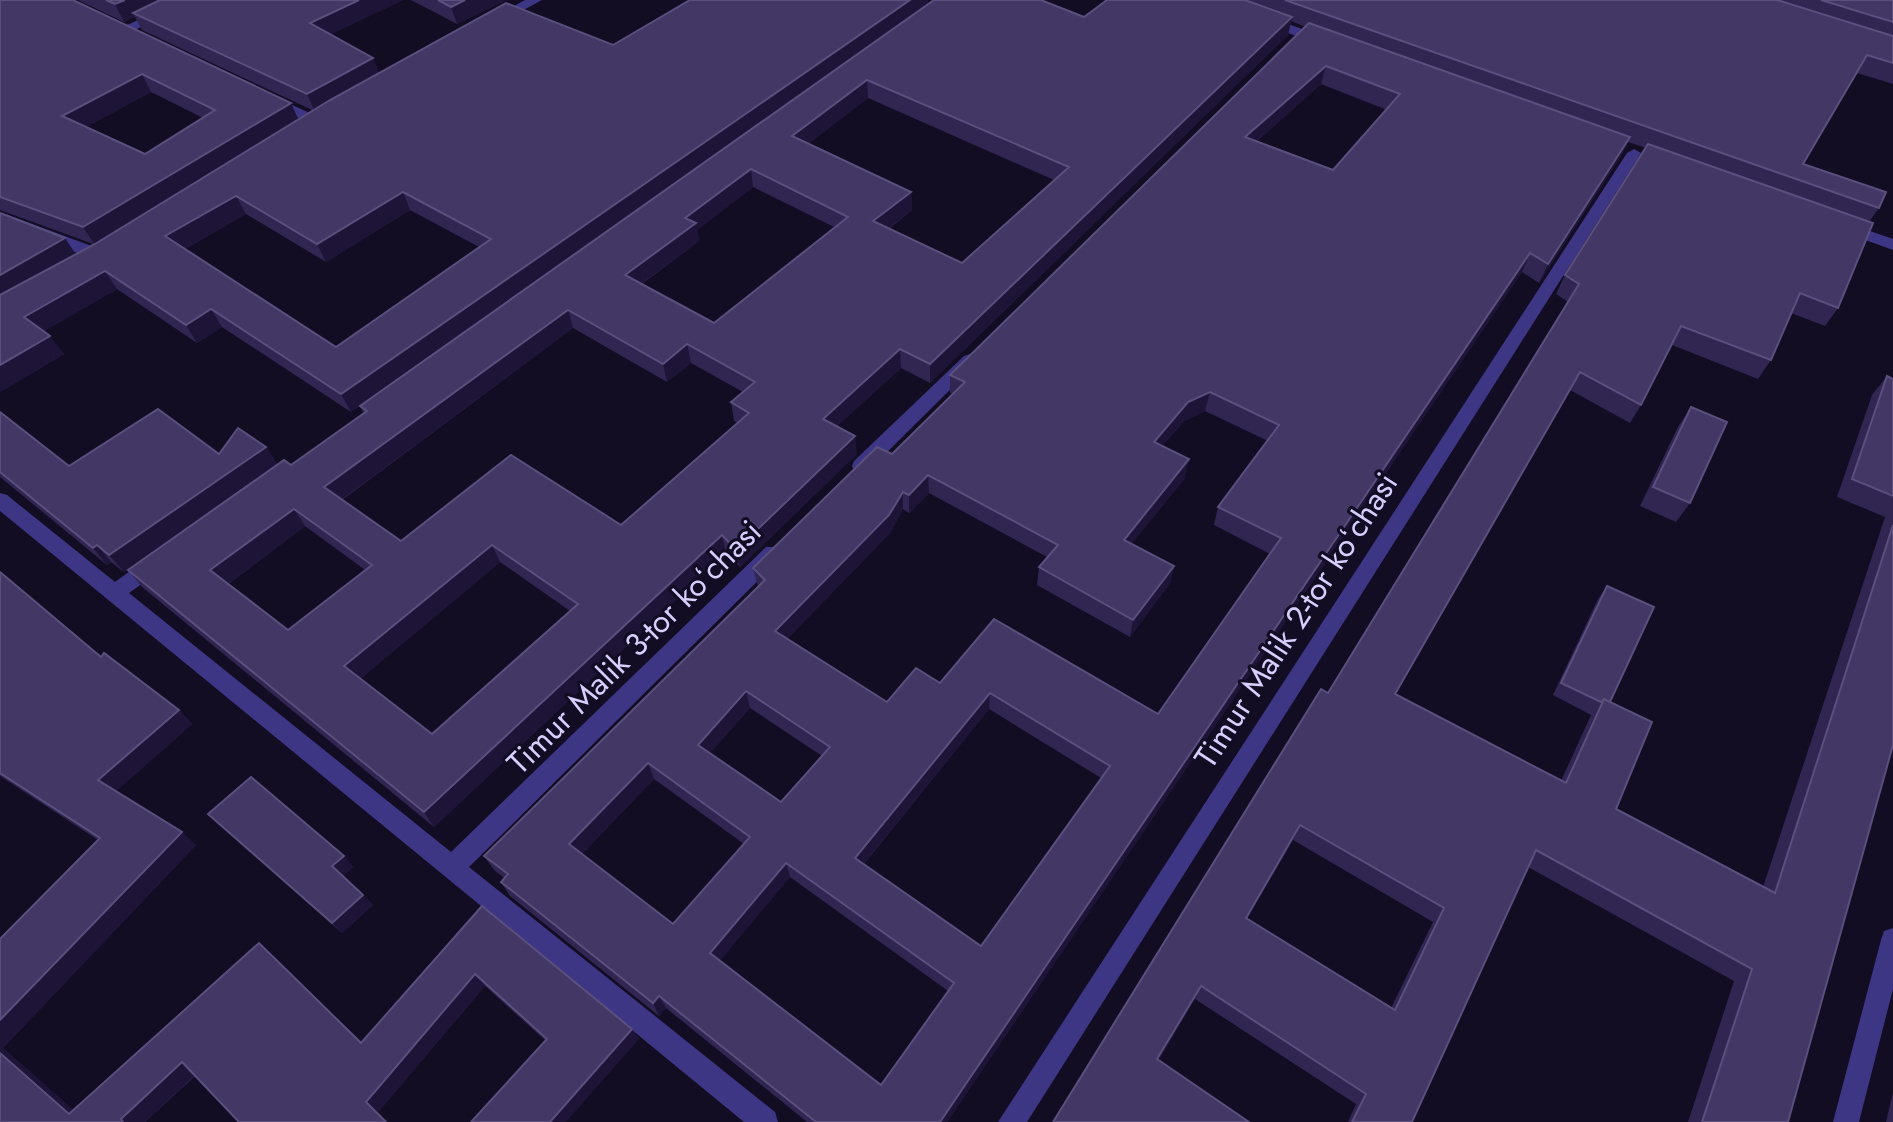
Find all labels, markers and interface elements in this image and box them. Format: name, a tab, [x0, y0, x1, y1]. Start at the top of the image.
street label: Timur Malik 2-tor koʻchasi	[1183, 463, 1409, 777]
street label: Timur Malik 3-tor koʻchasi	[496, 509, 772, 785]

